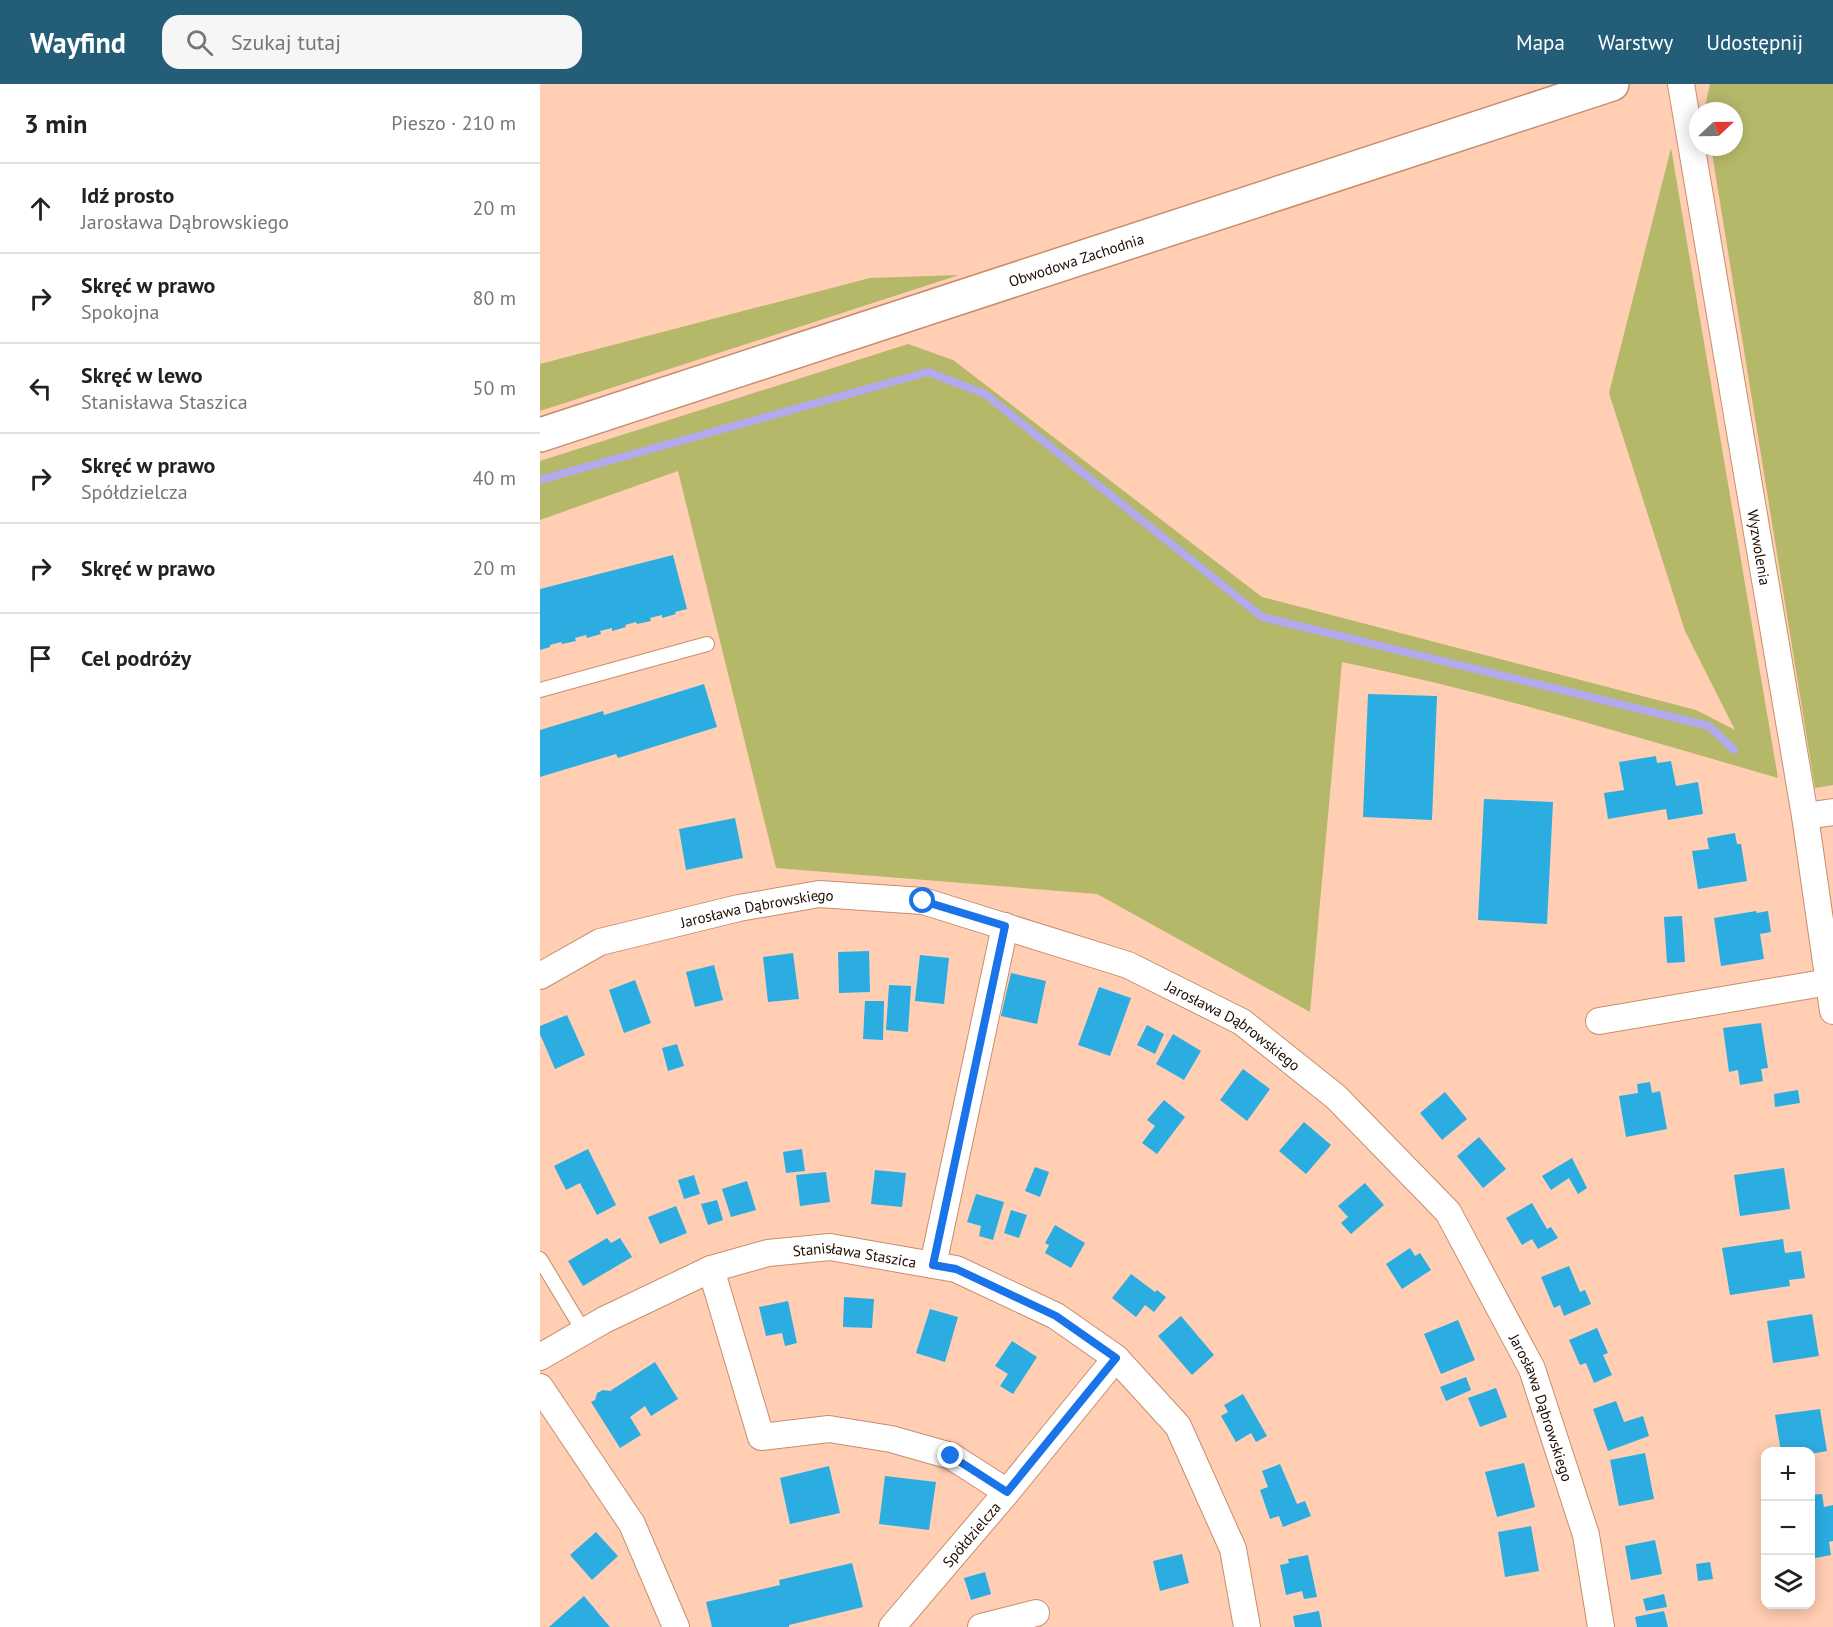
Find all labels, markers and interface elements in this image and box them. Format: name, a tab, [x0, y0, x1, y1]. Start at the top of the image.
search box	[162, 15, 582, 69]
text: Wayfind	[30, 24, 126, 61]
icon: search	[183, 26, 216, 59]
text: Szukaj tutaj	[231, 28, 341, 56]
text: Mapa	[1516, 29, 1565, 56]
text: Warstwy	[1598, 29, 1673, 56]
text: Udostępnij	[1706, 29, 1803, 56]
north arrow	[1689, 102, 1743, 156]
text: 3 min	[24, 107, 87, 140]
text: Pieszo · 210 m	[391, 110, 516, 136]
text: Idź prosto	[81, 181, 174, 209]
icon: ahead	[24, 192, 57, 225]
text: 20 m	[473, 195, 516, 221]
text: Jarosława Dąbrowskiego	[81, 209, 289, 235]
street label: Obwodowa Zachodnia	[1006, 228, 1146, 291]
text: Skręć w prawo	[81, 271, 215, 299]
icon: right	[24, 282, 57, 315]
text: 80 m	[473, 285, 516, 311]
text: Spokojna	[81, 299, 159, 325]
text: Skręć w lewo	[81, 361, 202, 389]
icon: left	[24, 372, 57, 405]
text: 50 m	[473, 375, 516, 401]
text: Stanisława Staszica	[81, 389, 248, 415]
text: Skręć w prawo	[81, 451, 215, 479]
icon: right	[24, 462, 57, 495]
text: 40 m	[473, 465, 516, 491]
text: Spółdzielcza	[81, 479, 188, 505]
street label: Wyzwolenia	[1744, 508, 1775, 587]
icon: right	[24, 552, 57, 585]
text: Skręć w prawo	[81, 554, 215, 582]
text: 20 m	[473, 555, 516, 581]
icon: arrive	[24, 642, 57, 675]
text: Cel podróży	[81, 644, 191, 672]
street label: Jarosława Dąbrowskiego	[677, 884, 834, 932]
route start	[909, 887, 935, 913]
street label: Jarosława Dąbrowskiego	[1162, 976, 1304, 1075]
street label: Stanisława Staszica	[792, 1237, 918, 1271]
street label: Jarosława Dąbrowskiego	[1505, 1330, 1577, 1484]
route end	[937, 1442, 963, 1468]
map controls	[1761, 1447, 1815, 1609]
button: +	[1761, 1447, 1815, 1501]
street label: Spółdzielcza	[938, 1497, 1004, 1571]
button: −	[1761, 1501, 1815, 1555]
button: layers	[1761, 1555, 1815, 1609]

